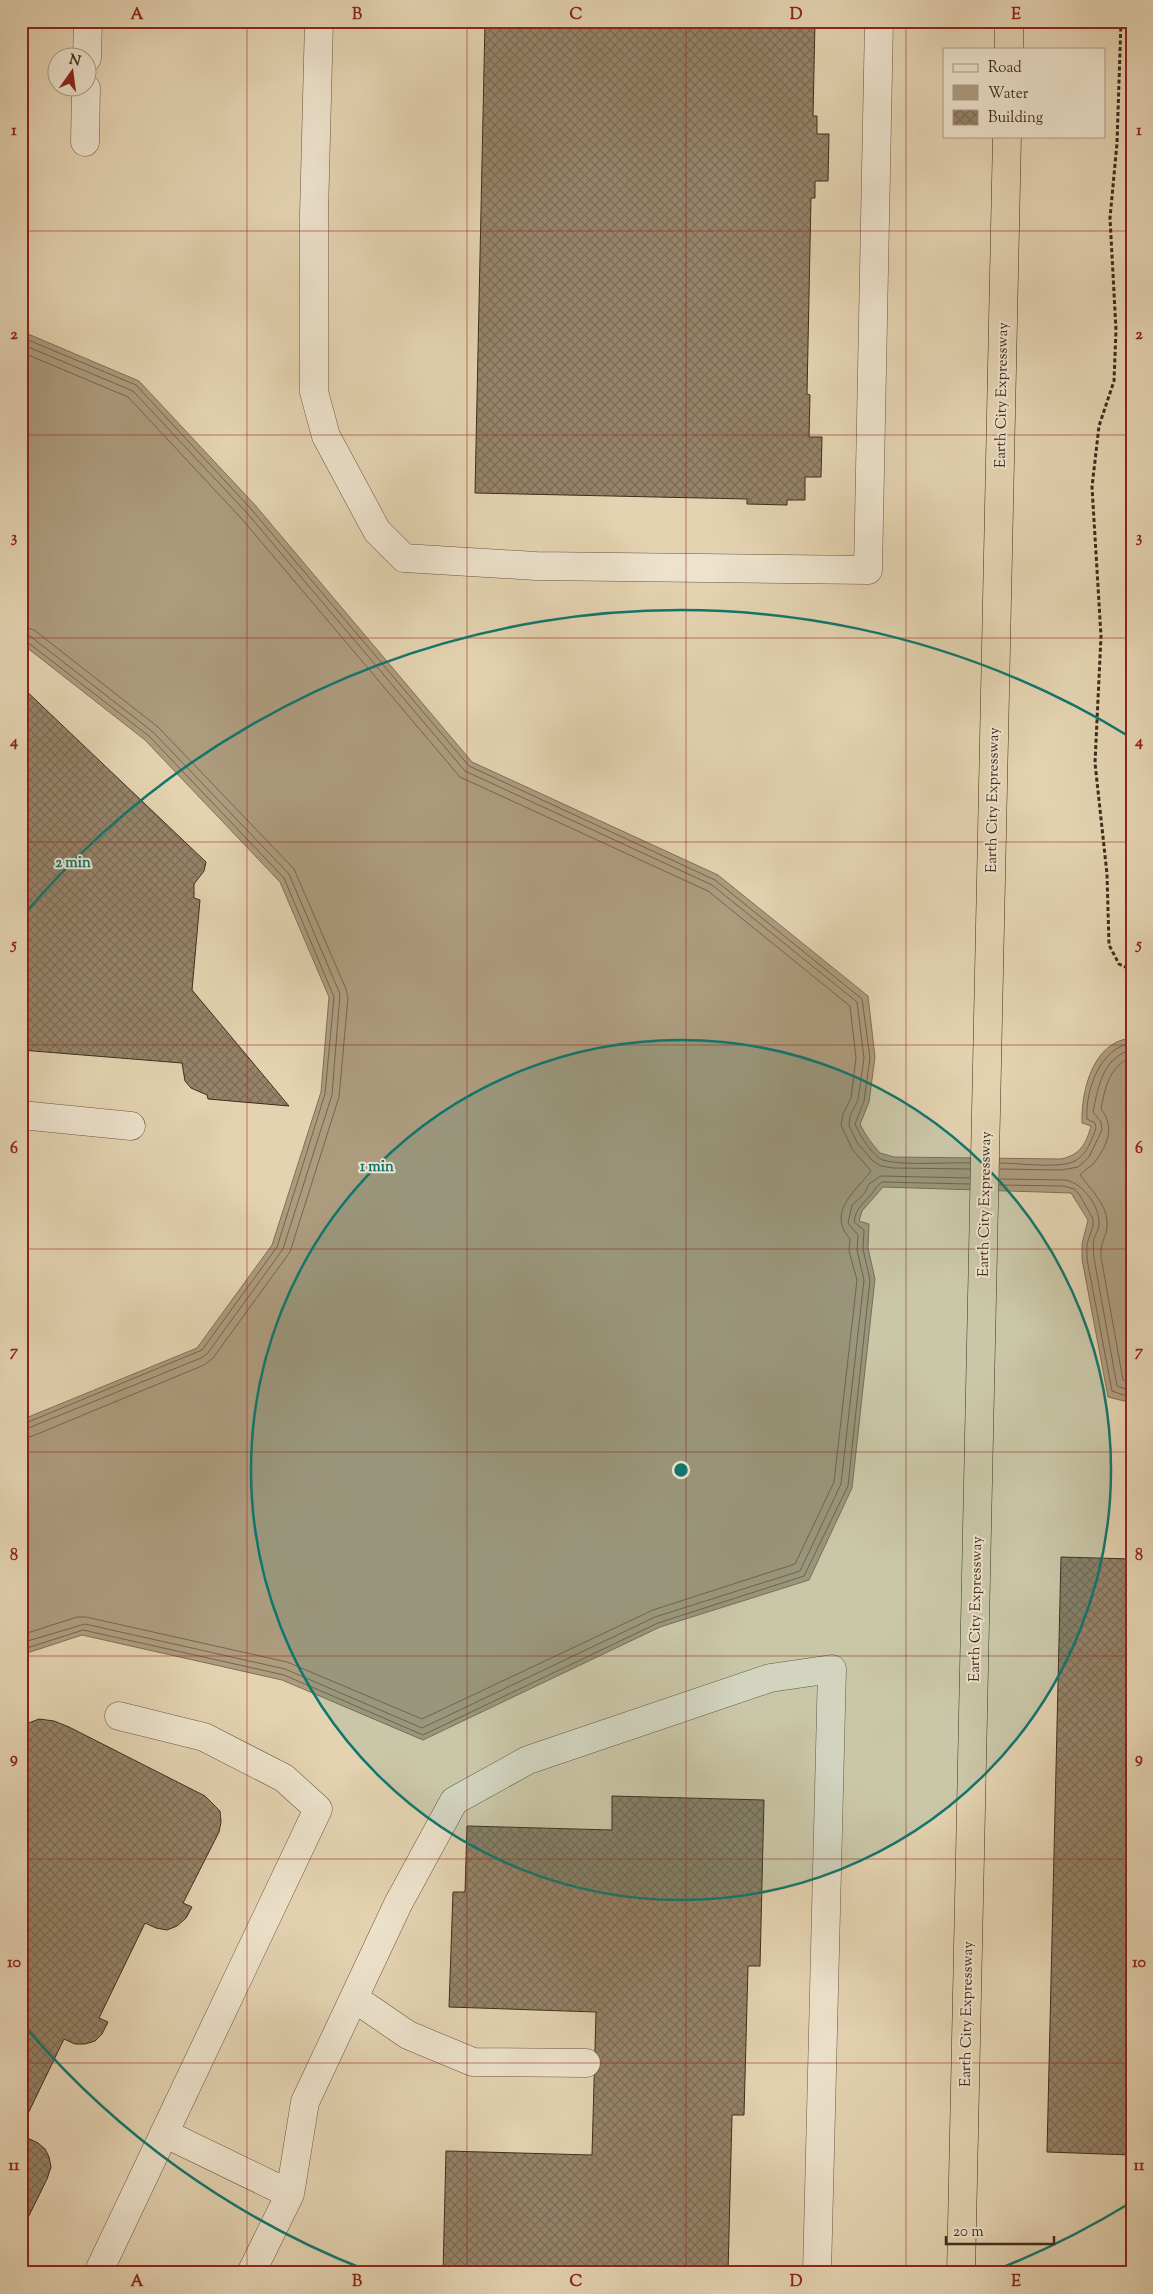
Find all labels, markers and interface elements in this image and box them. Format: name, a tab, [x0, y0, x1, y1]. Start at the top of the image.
text: A	[131, 4, 144, 27]
text: B	[352, 4, 362, 27]
text: C	[570, 4, 583, 27]
text: D	[790, 4, 803, 27]
text: E	[1011, 4, 1021, 27]
north arrow	[48, 48, 98, 98]
legend	[943, 48, 1106, 138]
text: N	[67, 50, 83, 72]
text: Road	[988, 58, 1022, 79]
text: Water	[988, 84, 1029, 105]
text: Building	[988, 108, 1043, 129]
text: 1	[11, 120, 17, 143]
text: 1	[1136, 120, 1142, 143]
street label: Earth City Expressway	[991, 322, 1014, 468]
text: 2	[10, 324, 18, 347]
text: 2	[1135, 324, 1143, 347]
text: 3	[11, 527, 18, 550]
text: 3	[1136, 527, 1143, 550]
street label: Earth City Expressway	[982, 727, 1005, 873]
text: 4	[9, 731, 18, 754]
text: 4	[1134, 731, 1143, 754]
text: 2 min	[55, 853, 91, 874]
text: 5	[9, 934, 17, 957]
text: 5	[1134, 934, 1142, 957]
street label: Earth City Expressway	[974, 1131, 997, 1277]
text: 6	[10, 1138, 18, 1161]
text: 6	[1135, 1138, 1143, 1161]
text: 1 min	[360, 1157, 394, 1178]
text: 7	[10, 1341, 19, 1364]
text: 7	[1135, 1341, 1144, 1364]
centre of rings	[672, 1461, 690, 1479]
street label: Earth City Expressway	[965, 1536, 988, 1682]
text: 8	[10, 1545, 18, 1568]
text: 8	[1135, 1545, 1143, 1568]
text: 9	[10, 1748, 18, 1771]
text: 9	[1135, 1748, 1143, 1771]
street label: Earth City Expressway	[956, 1941, 979, 2087]
text: 10	[7, 1952, 21, 1975]
text: 10	[1132, 1952, 1146, 1975]
text: 11	[9, 2155, 20, 2178]
text: 11	[1134, 2155, 1145, 2178]
scale bar	[946, 2214, 1053, 2246]
text: 20 m	[953, 2222, 984, 2243]
text: A	[131, 2271, 144, 2294]
text: B	[352, 2271, 362, 2294]
text: C	[570, 2271, 583, 2294]
text: D	[790, 2271, 803, 2294]
text: E	[1011, 2271, 1021, 2294]

